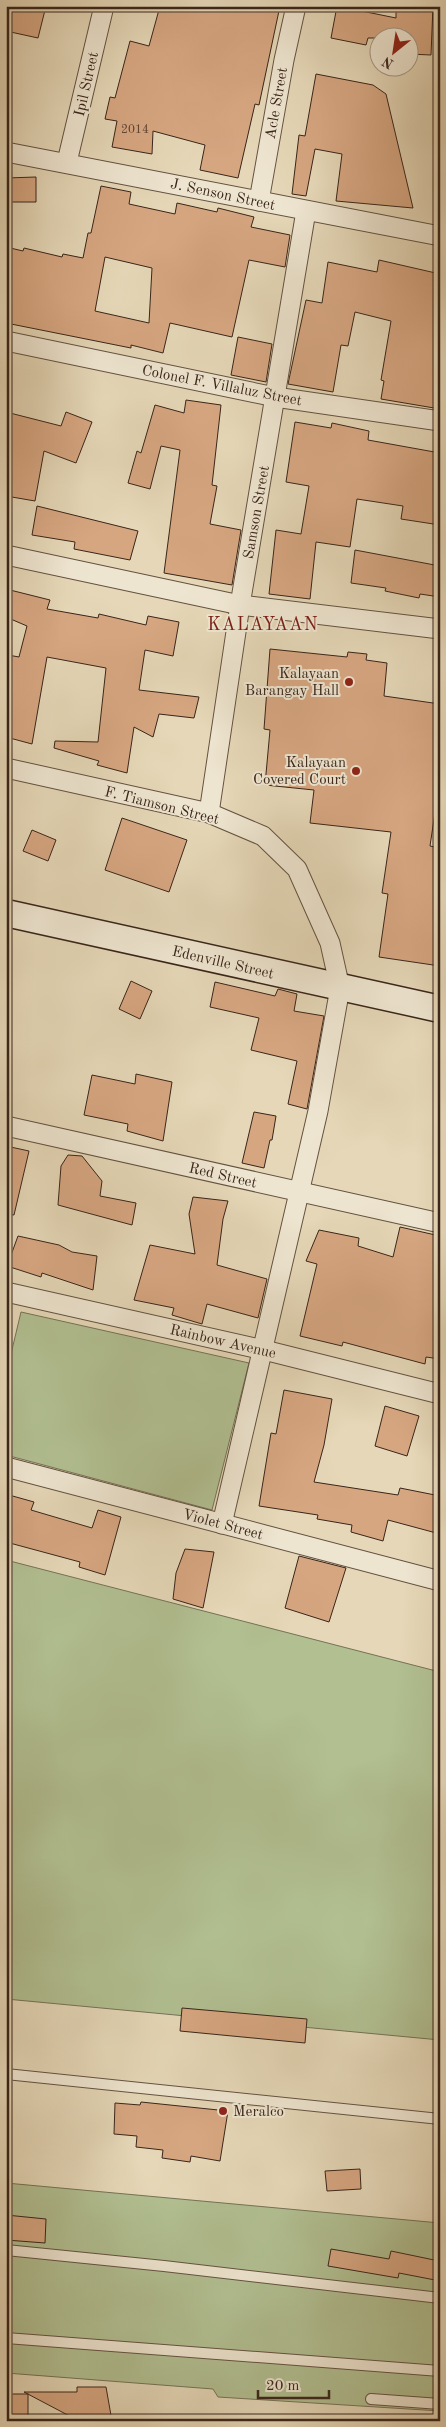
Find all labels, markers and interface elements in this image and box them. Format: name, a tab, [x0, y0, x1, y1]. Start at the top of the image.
north arrow	[368, 28, 418, 78]
street label: Ipil Street	[73, 51, 102, 118]
text: N	[380, 54, 396, 71]
street label: Acle Street	[264, 66, 291, 140]
house number: 2014	[121, 124, 149, 136]
street label: J. Senson Street	[169, 177, 276, 214]
street label: Colonel F. Villaluz Street	[140, 364, 303, 409]
street label: Samson Street	[242, 464, 273, 560]
district label: KALAYAAN	[207, 616, 319, 634]
place label: Kalayaan Barangay Hall	[245, 667, 339, 699]
marker: Kalayaan Barangay Hall	[343, 676, 355, 688]
place label: Kalayaan Covered Court	[253, 756, 346, 788]
marker: Kalayaan Covered Court	[350, 765, 362, 777]
street label: F. Tiamson Street	[103, 785, 220, 828]
street label: Edenville Street	[170, 944, 275, 982]
street label: Red Street	[187, 1161, 258, 1192]
street label: Rainbow Avenue	[168, 1323, 277, 1362]
street label: Violet Street	[181, 1508, 264, 1543]
marker: Meralco	[217, 2105, 229, 2117]
place label: Meralco	[233, 2105, 284, 2120]
scale bar	[258, 2367, 330, 2399]
text: 20 m	[266, 2379, 300, 2394]

